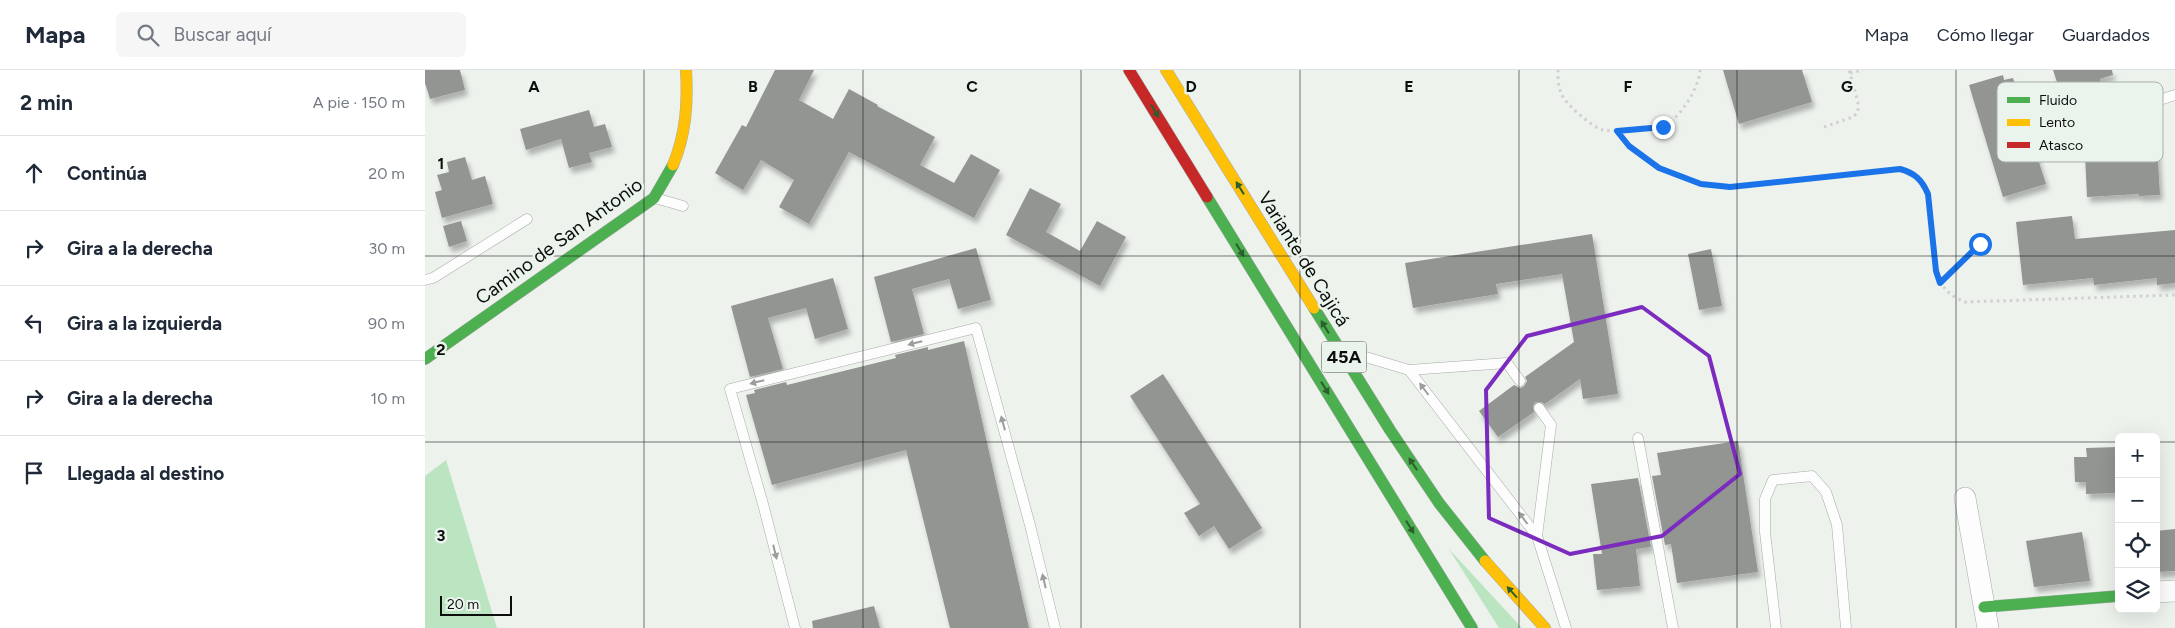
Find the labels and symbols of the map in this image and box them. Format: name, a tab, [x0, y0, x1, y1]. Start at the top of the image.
text: A	[528, 77, 540, 96]
text: B	[748, 77, 758, 96]
text: C	[966, 77, 978, 96]
text: D	[1185, 77, 1197, 96]
text: E	[1404, 77, 1414, 96]
text: F	[1624, 77, 1633, 96]
text: G	[1841, 77, 1853, 96]
legend	[1997, 82, 2163, 162]
text: Fluido	[2039, 92, 2077, 109]
one-way arrow	[1150, 105, 1159, 118]
text: Lento	[2039, 114, 2075, 131]
route end	[1652, 116, 1675, 139]
text: Atasco	[2039, 137, 2083, 154]
text: 1	[438, 154, 444, 173]
street label: Camino de San Antonio	[471, 173, 647, 309]
one-way arrow	[1235, 182, 1245, 195]
street label: Variante de Cajicá	[1253, 187, 1355, 331]
route start	[1969, 233, 1992, 256]
one-way arrow	[1235, 243, 1244, 256]
one-way arrow	[1321, 320, 1330, 333]
one-way arrow	[907, 339, 922, 347]
text: 2	[436, 340, 446, 359]
road number: 45A	[1321, 342, 1367, 372]
one-way arrow	[749, 379, 764, 387]
one-way arrow	[1320, 382, 1329, 395]
one-way arrow	[1419, 383, 1430, 396]
one-way arrow	[998, 416, 1006, 431]
one-way arrow	[1408, 457, 1417, 471]
one-way arrow	[1518, 512, 1528, 525]
one-way arrow	[1405, 520, 1414, 533]
text: 3	[437, 526, 446, 545]
one-way arrow	[772, 544, 780, 559]
one-way arrow	[1040, 573, 1048, 588]
one-way arrow	[1506, 586, 1518, 598]
scale bar	[440, 593, 513, 616]

